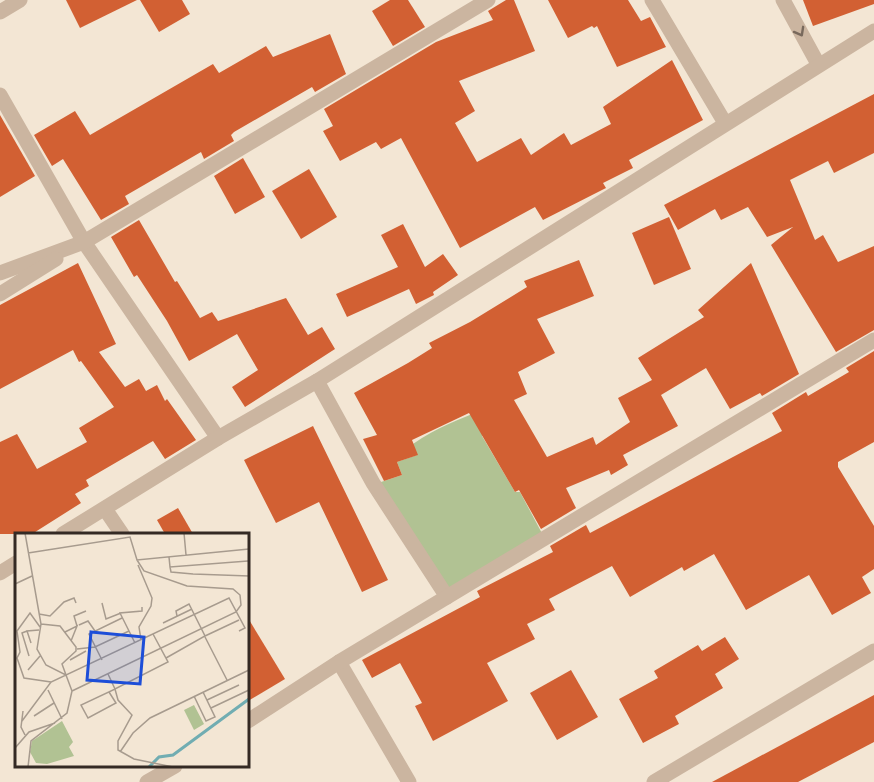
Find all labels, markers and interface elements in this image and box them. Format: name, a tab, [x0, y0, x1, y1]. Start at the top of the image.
one-way arrow	[793, 26, 804, 36]
inset map	[15, 533, 249, 767]

